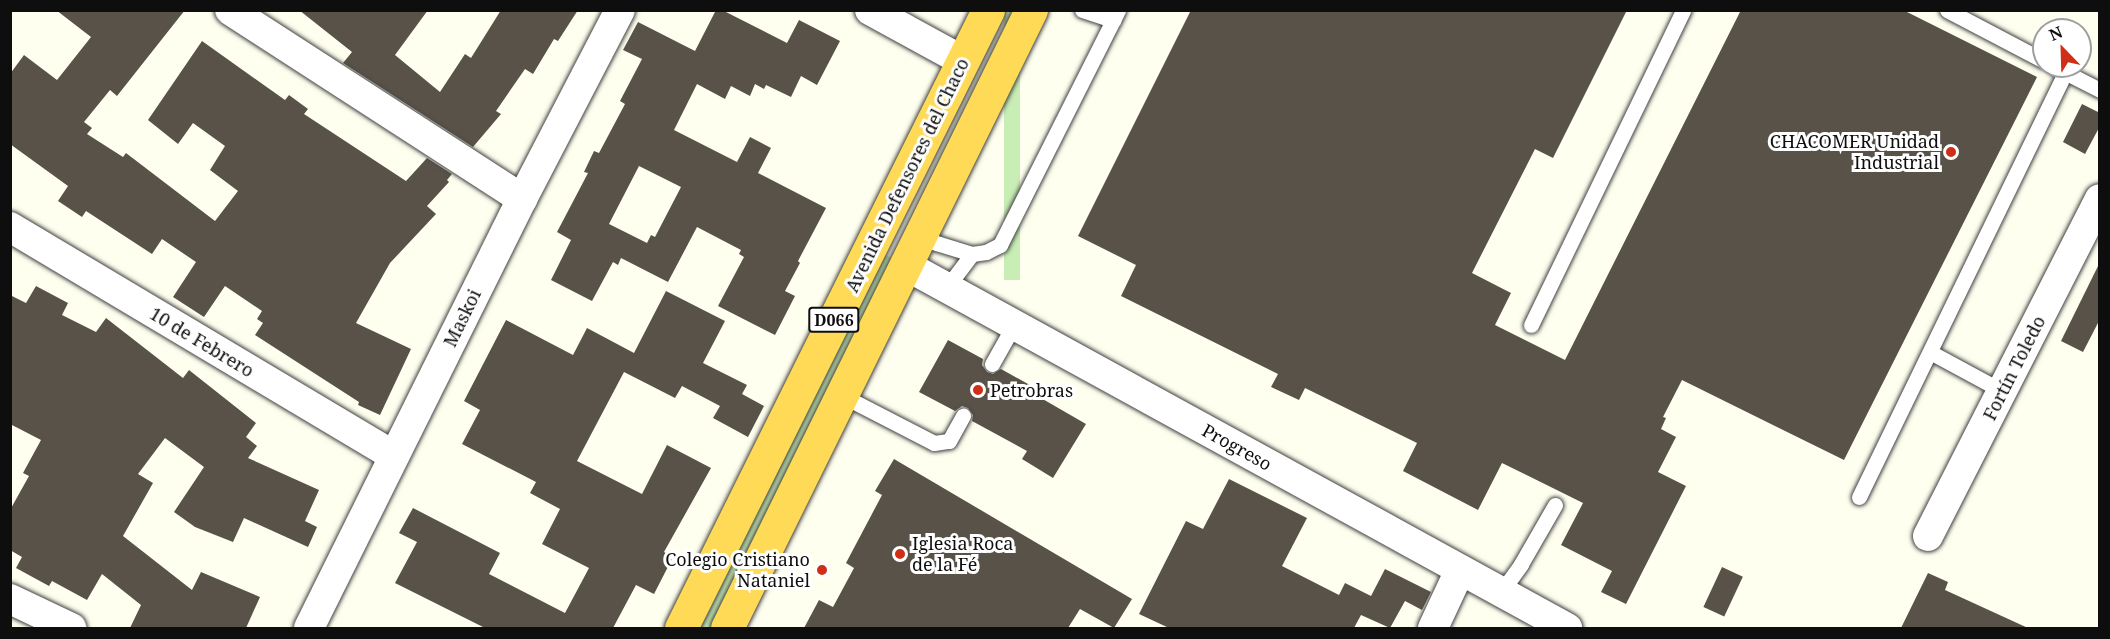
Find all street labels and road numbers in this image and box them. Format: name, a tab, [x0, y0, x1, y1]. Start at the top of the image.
street label: Avenida Defensores del Chaco	[841, 54, 973, 296]
street label: Maskoi	[439, 286, 485, 350]
street label: 10 de Febrero	[146, 302, 258, 382]
road number: D066	[807, 307, 861, 333]
street label: Fortín Toledo	[1978, 312, 2050, 424]
street label: Progreso	[1199, 419, 1275, 475]

